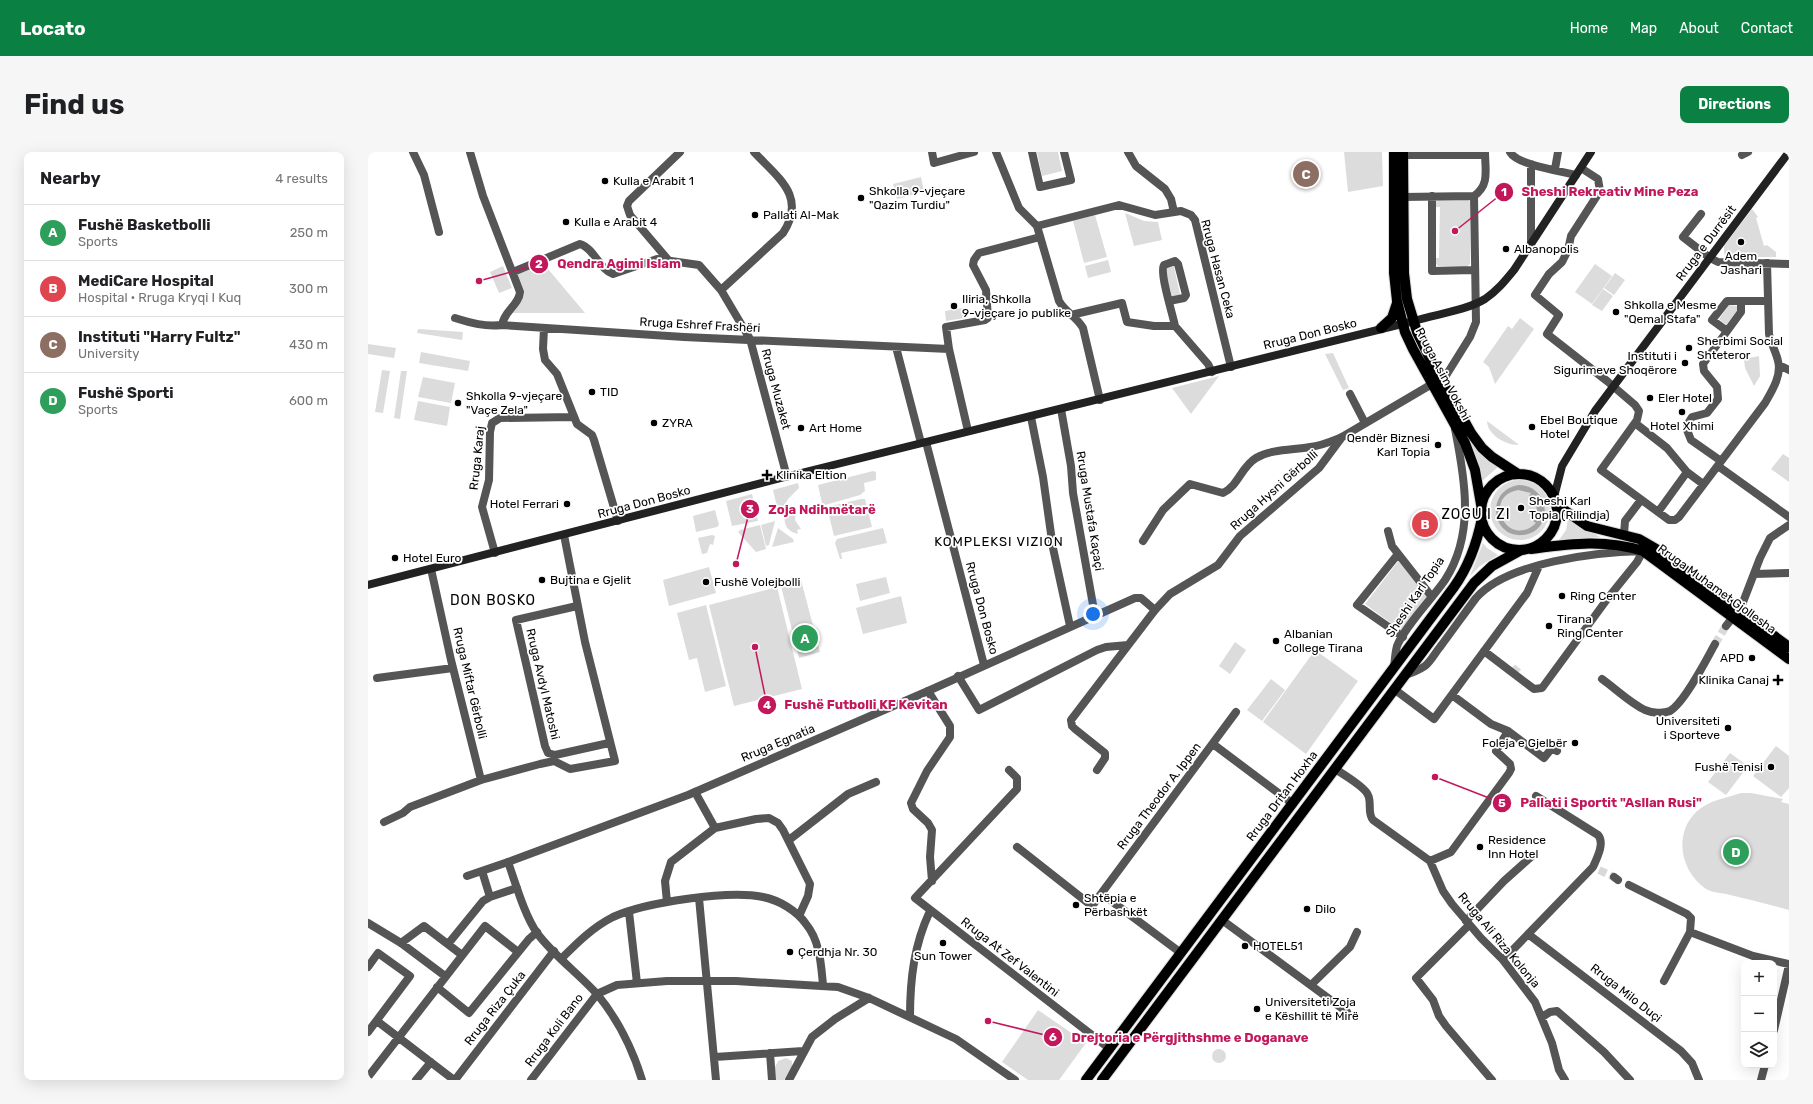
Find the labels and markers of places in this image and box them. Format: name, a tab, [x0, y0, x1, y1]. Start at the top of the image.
pin: C	[1293, 159, 1319, 189]
place label: Kulla e Arabit 1	[613, 174, 694, 188]
marker: Kulla e Arabit 1	[600, 176, 610, 186]
callout: Sheshi Rekreativ Mine Peza	[1494, 179, 1707, 204]
place label: Shkolla 9-vjeçare "Qazim Turdiu"	[869, 184, 966, 212]
marker: Shkolla 9-vjeçare "Qazim Turdiu"	[856, 193, 866, 203]
place label: Pallati Al-Mak	[763, 208, 840, 222]
marker: Pallati Al-Mak	[750, 210, 760, 220]
place label: Kulla e Arabit 4	[574, 215, 658, 229]
marker: Kulla e Arabit 4	[561, 217, 571, 227]
marker: Adem Jashari	[1736, 237, 1746, 247]
place label: Albanopolis	[1514, 242, 1579, 256]
marker: Albanopolis	[1501, 244, 1511, 254]
place label: Adem Jashari	[1720, 249, 1762, 277]
callout: Qendra Agimi Islam	[529, 251, 689, 276]
place label: Iliria, Shkolla 9-vjeçare jo publike	[962, 292, 1071, 320]
place label: Shkolla e Mesme "Qemal Stafa"	[1624, 298, 1717, 326]
marker: Iliria, Shkolla 9-vjeçare jo publike	[949, 301, 959, 311]
marker: Shkolla e Mesme "Qemal Stafa"	[1611, 307, 1621, 317]
place label: Sherbimi Social Shteteror	[1697, 334, 1783, 362]
marker: Sherbimi Social Shteteror	[1684, 343, 1694, 353]
place label: Instituti i Sigurimeve Shoqërore	[1553, 349, 1677, 377]
marker: Instituti i Sigurimeve Shoqërore	[1680, 358, 1690, 368]
place label: TID	[600, 385, 619, 399]
marker: TID	[587, 387, 597, 397]
place label: Shkolla 9-vjeçare "Vaçe Zela"	[466, 389, 563, 417]
place label: Eler Hotel	[1658, 391, 1712, 405]
marker: Eler Hotel	[1645, 393, 1655, 403]
marker: Shkolla 9-vjeçare "Vaçe Zela"	[453, 398, 463, 408]
marker: Hotel Xhimi	[1677, 407, 1687, 417]
place label: Ebel Boutique Hotel	[1540, 413, 1618, 441]
place label: ZYRA	[662, 416, 693, 430]
marker: ZYRA	[649, 418, 659, 428]
place label: Hotel Xhimi	[1650, 419, 1714, 433]
place label: Art Home	[809, 421, 862, 435]
marker: Ebel Boutique Hotel	[1527, 422, 1537, 432]
marker: Art Home	[796, 423, 806, 433]
place label: Qendër Biznesi Karl Topia	[1347, 431, 1430, 459]
marker: Qendër Biznesi Karl Topia	[1433, 440, 1443, 450]
place label: Klinika Eltion	[776, 468, 847, 482]
marker: Klinika Eltion	[761, 469, 773, 481]
place label: Sheshi Karl Topia (Rilindja)	[1529, 494, 1610, 522]
place label: Hotel Ferrari	[490, 497, 559, 511]
callout: Zoja Ndihmëtarë	[740, 497, 884, 522]
marker: Hotel Ferrari	[562, 499, 572, 509]
marker: Sheshi Karl Topia (Rilindja)	[1516, 503, 1526, 513]
pin: B	[1412, 509, 1438, 539]
place label: Hotel Euro	[403, 551, 462, 565]
marker: Hotel Euro	[390, 553, 400, 563]
place label: Bujtina e Gjelit	[550, 573, 631, 587]
marker: Bujtina e Gjelit	[537, 575, 547, 585]
place label: Fushë Volejbolli	[714, 575, 801, 589]
marker: Fushë Volejbolli	[701, 577, 711, 587]
place label: Ring Center	[1570, 589, 1636, 603]
marker: Ring Center	[1557, 591, 1567, 601]
place label: Tirana Ring Center	[1557, 612, 1623, 640]
marker: Tirana Ring Center	[1544, 621, 1554, 631]
pin: A	[792, 623, 818, 653]
place label: Albanian College Tirana	[1284, 627, 1363, 655]
marker: Albanian College Tirana	[1271, 636, 1281, 646]
place label: APD	[1720, 651, 1744, 665]
marker: APD	[1747, 653, 1757, 663]
place label: Klinika Canaj	[1698, 673, 1769, 687]
marker: Klinika Canaj	[1772, 674, 1784, 686]
callout: Fushë Futbolli KF Kevitan	[757, 692, 956, 717]
place label: Universiteti i Sporteve	[1656, 714, 1720, 742]
marker: Universiteti i Sporteve	[1723, 723, 1733, 733]
place label: Foleja e Gjelbër	[1482, 736, 1567, 750]
marker: Foleja e Gjelbër	[1570, 738, 1580, 748]
place label: Fushë Tenisi	[1694, 760, 1763, 774]
marker: Fushë Tenisi	[1766, 762, 1776, 772]
callout: Pallati i Sportit "Asllan Rusi"	[1492, 790, 1709, 815]
place label: Residence Inn Hotel	[1488, 833, 1546, 861]
pin: D	[1723, 837, 1749, 867]
marker: Residence Inn Hotel	[1475, 842, 1485, 852]
place label: Shtëpia e Përbashkët	[1084, 891, 1148, 919]
marker: Shtëpia e Përbashkët	[1071, 900, 1081, 910]
place label: Dilo	[1315, 902, 1336, 916]
marker: Dilo	[1302, 904, 1312, 914]
marker: Sun Tower	[938, 938, 948, 948]
place label: HOTEL51	[1253, 939, 1303, 953]
marker: HOTEL51	[1240, 941, 1250, 951]
place label: Çerdhja Nr. 30	[798, 945, 877, 959]
marker: Çerdhja Nr. 30	[785, 947, 795, 957]
place label: Sun Tower	[914, 949, 972, 963]
place label: Universiteti Zoja e Këshillit të Mirë	[1265, 995, 1359, 1023]
marker: Universiteti Zoja e Këshillit të Mirë	[1252, 1004, 1262, 1014]
callout: Drejtoria e Përgjithshme e Doganave	[1043, 1025, 1316, 1050]

